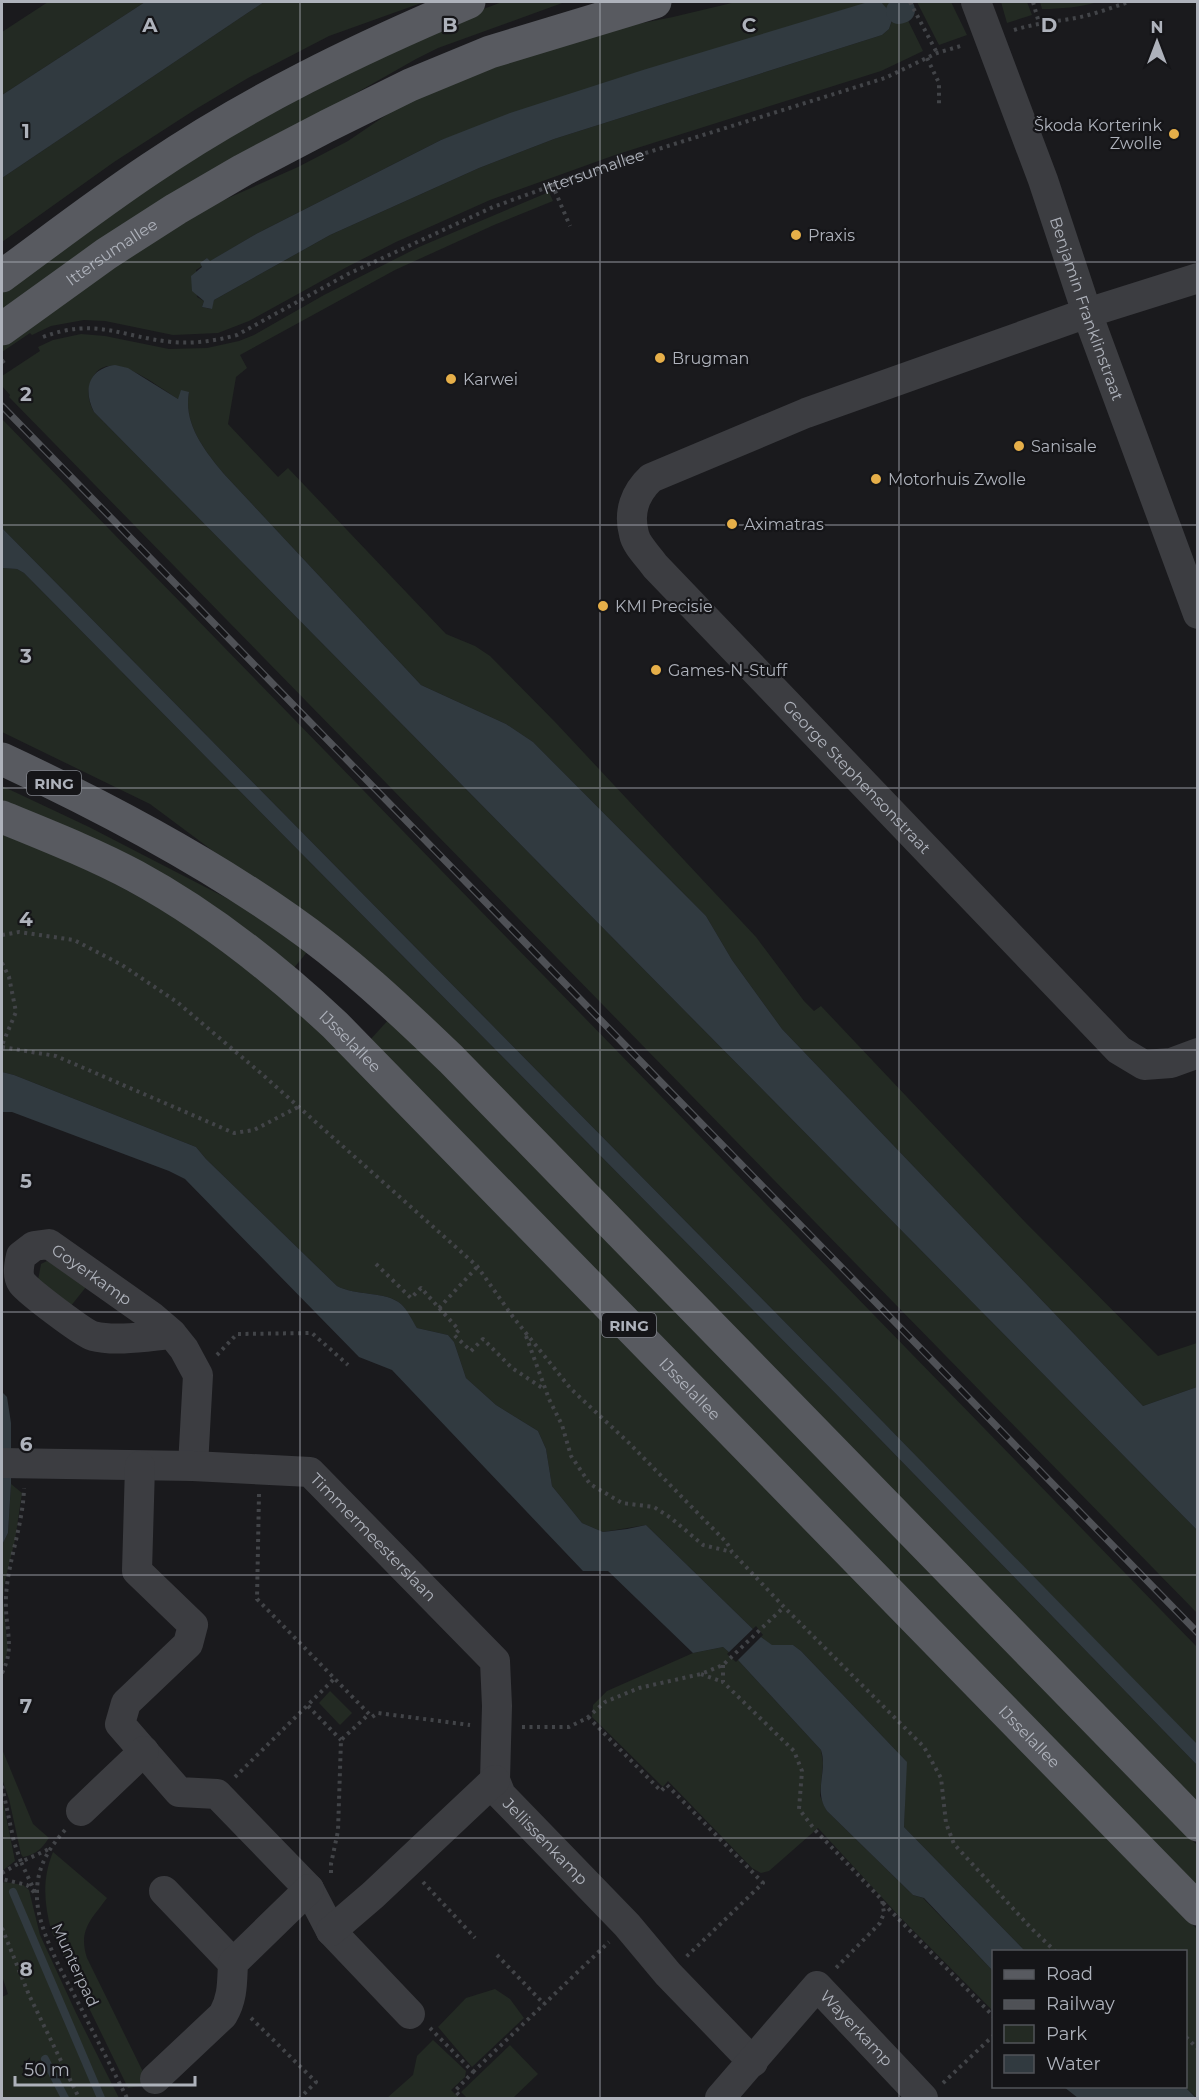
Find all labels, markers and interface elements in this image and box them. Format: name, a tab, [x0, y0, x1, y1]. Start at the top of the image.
north arrow	[1127, 12, 1187, 72]
text: A	[141, 13, 158, 37]
text: B	[442, 13, 458, 37]
text: C	[742, 13, 757, 37]
text: D	[1041, 13, 1057, 37]
text: N	[1151, 18, 1163, 37]
place label: Škoda Korterink Zwolle	[1034, 116, 1162, 153]
text: 1	[22, 119, 30, 143]
marker: Škoda Korterink Zwolle	[1167, 127, 1181, 141]
street label: Ittersumallee	[540, 145, 646, 198]
street label: Ittersumallee	[62, 214, 161, 289]
street label: Benjamin Franklinstraat	[1046, 214, 1128, 403]
place label: Praxis	[808, 226, 855, 245]
marker: Praxis	[789, 228, 803, 242]
place label: Brugman	[672, 349, 749, 368]
marker: Brugman	[653, 351, 667, 365]
place label: Karwei	[463, 370, 518, 389]
marker: Karwei	[444, 372, 458, 386]
text: 2	[20, 382, 32, 406]
place label: Sanisale	[1031, 437, 1097, 456]
marker: Sanisale	[1012, 439, 1026, 453]
place label: Motorhuis Zwolle	[888, 470, 1026, 489]
marker: Motorhuis Zwolle	[869, 472, 883, 486]
place label: Aximatras	[744, 515, 824, 534]
marker: Aximatras	[725, 517, 739, 531]
place label: KMI Precisie	[615, 597, 713, 616]
marker: KMI Precisie	[596, 599, 610, 613]
text: 3	[19, 644, 32, 668]
place label: Games-N-Stuff	[668, 661, 788, 680]
marker: Games-N-Stuff	[649, 663, 663, 677]
street label: George Stephensonstraat	[779, 696, 935, 858]
road number: RING	[27, 771, 81, 795]
text: 4	[19, 907, 33, 931]
street label: IJsselallee	[316, 1006, 385, 1076]
text: 5	[20, 1169, 32, 1193]
street label: Goyerkamp	[48, 1240, 136, 1309]
road number: RING	[602, 1313, 656, 1337]
street label: IJsselallee	[655, 1354, 725, 1424]
text: 6	[20, 1432, 33, 1456]
street label: Timmermeesterslaan	[307, 1469, 440, 1605]
text: 7	[20, 1694, 32, 1718]
street label: IJsselallee	[995, 1701, 1064, 1772]
street label: Jellissenkamp	[499, 1793, 592, 1889]
street label: Munterpad	[47, 1920, 103, 2010]
legend	[992, 1950, 1187, 2088]
text: 8	[19, 1957, 33, 1981]
text: Road	[1046, 1963, 1093, 1985]
street label: Wayerkamp	[816, 1986, 897, 2070]
text: Railway	[1046, 1993, 1115, 2015]
text: Park	[1046, 2023, 1087, 2045]
scale bar	[15, 2049, 195, 2087]
text: Water	[1046, 2053, 1101, 2075]
text: 50 m	[24, 2059, 70, 2081]

